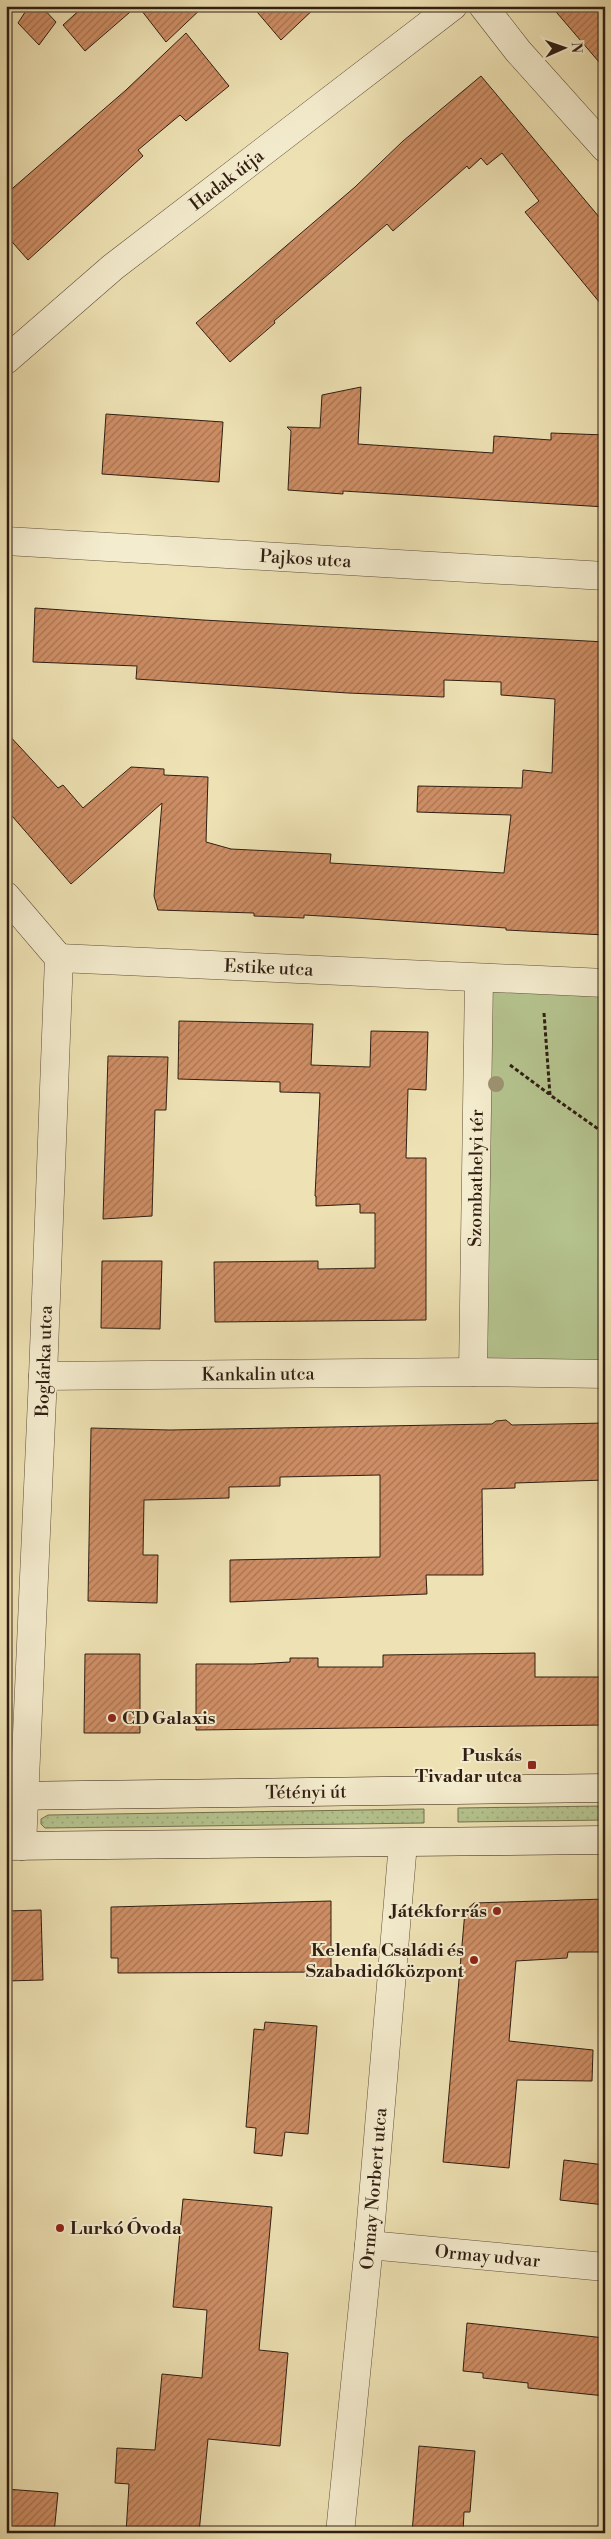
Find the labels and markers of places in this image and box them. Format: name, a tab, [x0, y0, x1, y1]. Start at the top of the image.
place label: CD Galaxis	[122, 1707, 216, 1730]
marker: CD Galaxis	[106, 1712, 118, 1724]
place label: Puskás Tivadar utca	[415, 1744, 522, 1788]
marker: Puskás Tivadar utca	[526, 1759, 538, 1771]
place label: Játékforrás	[388, 1900, 487, 1923]
marker: Játékforrás	[491, 1905, 503, 1917]
place label: Kelenfa Családi és Szabadidőközpont	[306, 1939, 465, 1983]
marker: Kelenfa Családi és Szabadidőközpont	[468, 1954, 480, 1966]
place label: Lurkó Óvoda	[70, 2217, 182, 2240]
marker: Lurkó Óvoda	[54, 2222, 66, 2234]

